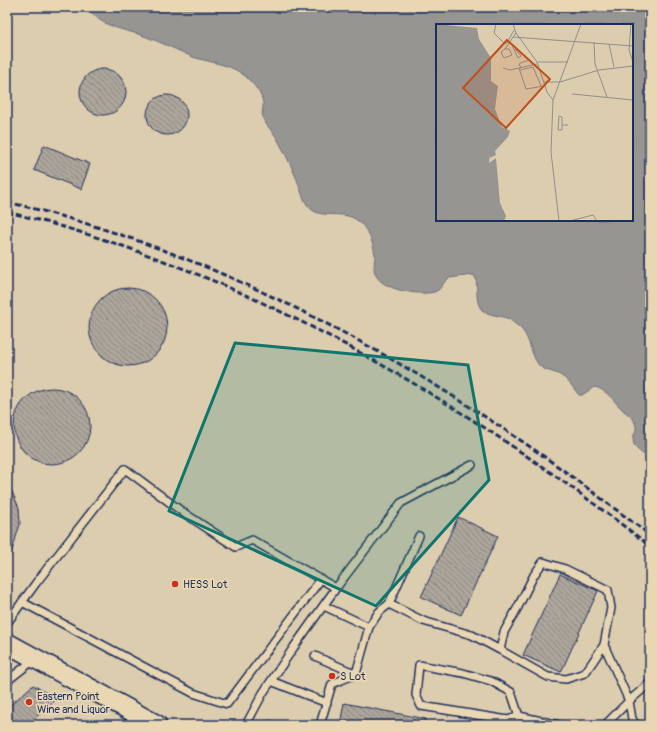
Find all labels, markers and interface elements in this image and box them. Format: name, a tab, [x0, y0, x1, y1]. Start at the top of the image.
inset map	[436, 24, 633, 221]
place label: HESS Lot	[183, 578, 228, 591]
marker: HESS Lot	[170, 579, 180, 589]
place label: S Lot	[340, 670, 366, 683]
marker: S Lot	[327, 671, 337, 681]
place label: Eastern Point Wine and Liquor	[37, 690, 110, 716]
marker: Eastern Point Wine and Liquor	[24, 697, 34, 707]

